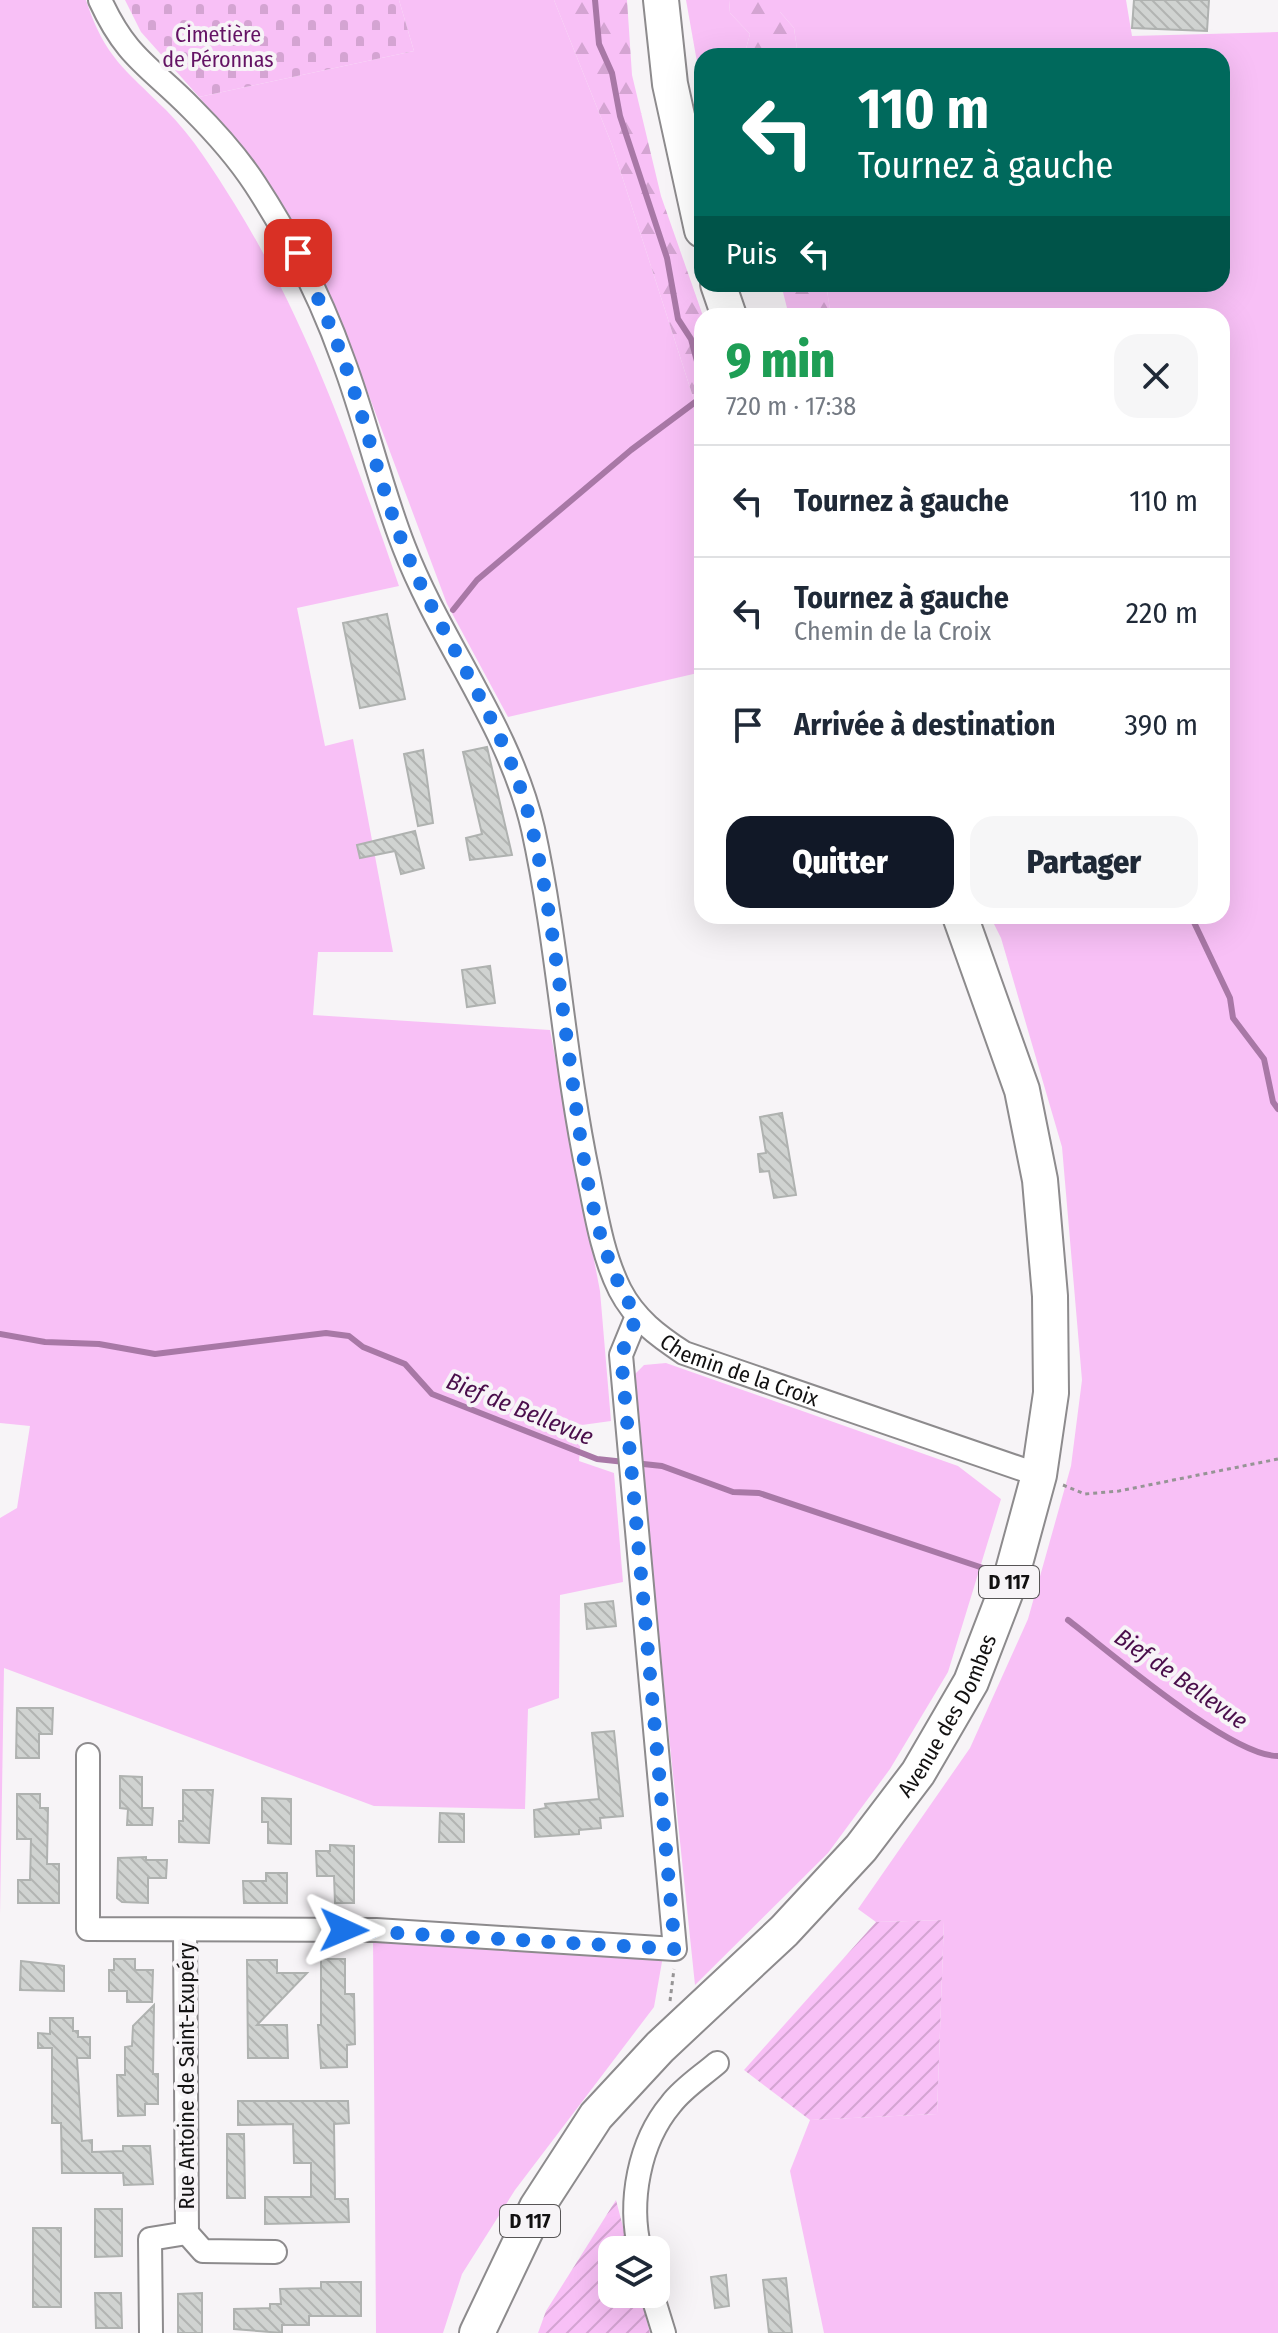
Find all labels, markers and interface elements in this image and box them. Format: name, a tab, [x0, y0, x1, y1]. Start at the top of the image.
park label: Cimetière de Péronnas	[162, 21, 274, 73]
text: 110 m	[858, 76, 989, 143]
icon: left	[726, 80, 830, 184]
text: Tournez à gauche	[858, 144, 1113, 188]
pin	[264, 219, 332, 287]
icon: arrive	[276, 231, 320, 275]
icon: left	[793, 232, 837, 276]
text: Puis	[726, 236, 777, 272]
text: 9 min	[726, 332, 835, 390]
button: close	[1114, 334, 1198, 418]
text: 720 m · 17:38	[726, 391, 856, 422]
icon: left	[726, 479, 770, 523]
text: Tournez à gauche	[794, 483, 1009, 519]
text: 110 m	[1129, 483, 1198, 519]
text: Tournez à gauche	[794, 580, 1009, 616]
icon: left	[726, 591, 770, 635]
text: 220 m	[1126, 595, 1198, 631]
text: Chemin de la Croix	[794, 616, 991, 647]
icon: arrive	[726, 703, 770, 747]
text: Arrivée à destination	[794, 707, 1055, 743]
text: 390 m	[1124, 707, 1198, 743]
button: Quitter	[726, 816, 954, 908]
button: Partager	[970, 816, 1198, 908]
street label: Chemin de la Croix	[655, 1328, 823, 1412]
water label: Bief de Bellevue	[443, 1367, 597, 1451]
road number: D 117	[979, 1566, 1039, 1598]
water label: Bief de Bellevue	[1109, 1623, 1253, 1735]
street label: Avenue des Dombes	[891, 1630, 1002, 1802]
position arrow	[302, 1888, 386, 1972]
street label: Rue Antoine de Saint-Exupéry	[173, 1942, 200, 2209]
road number: D 117	[500, 2205, 560, 2237]
map controls	[598, 2236, 670, 2308]
button: layers	[598, 2236, 670, 2308]

